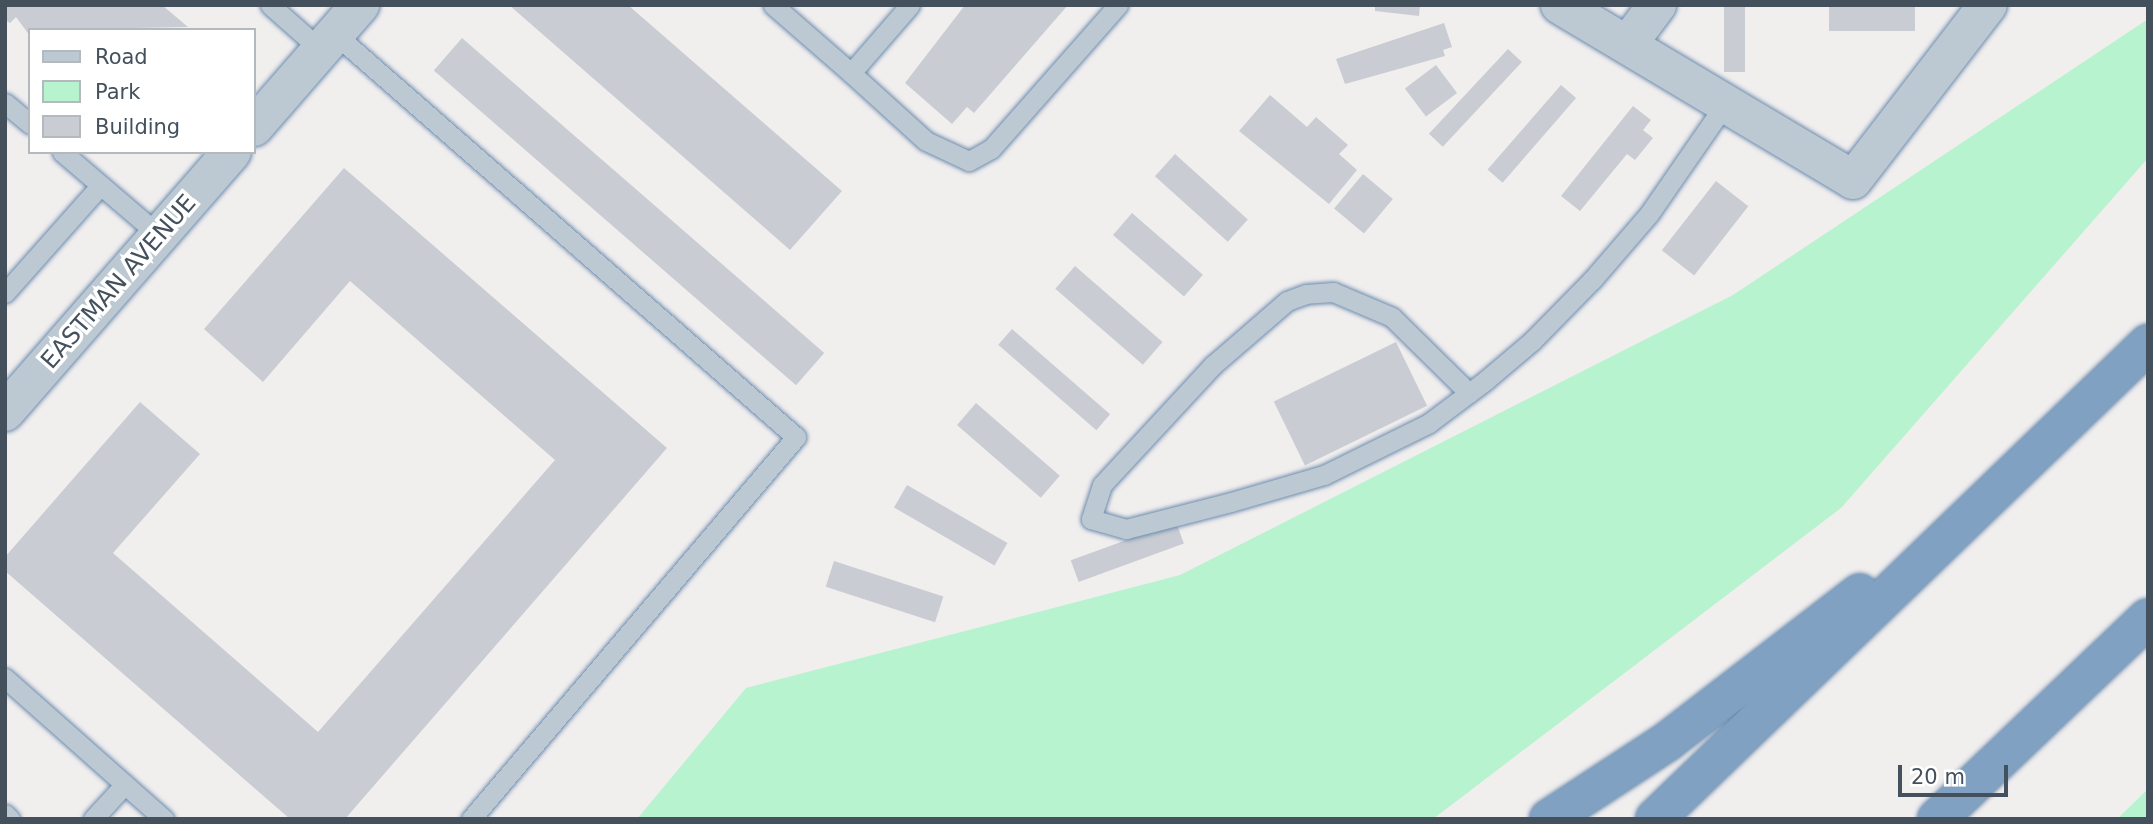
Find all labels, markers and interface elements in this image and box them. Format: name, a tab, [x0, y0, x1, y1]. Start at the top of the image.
legend	[28, 28, 256, 154]
text: Road	[95, 45, 148, 69]
text: Park	[95, 80, 140, 104]
text: Building	[95, 115, 180, 139]
street label: EASTMAN AVENUE	[36, 189, 202, 375]
scale bar	[1901, 750, 2011, 794]
text: 20 m	[1911, 765, 1965, 789]

